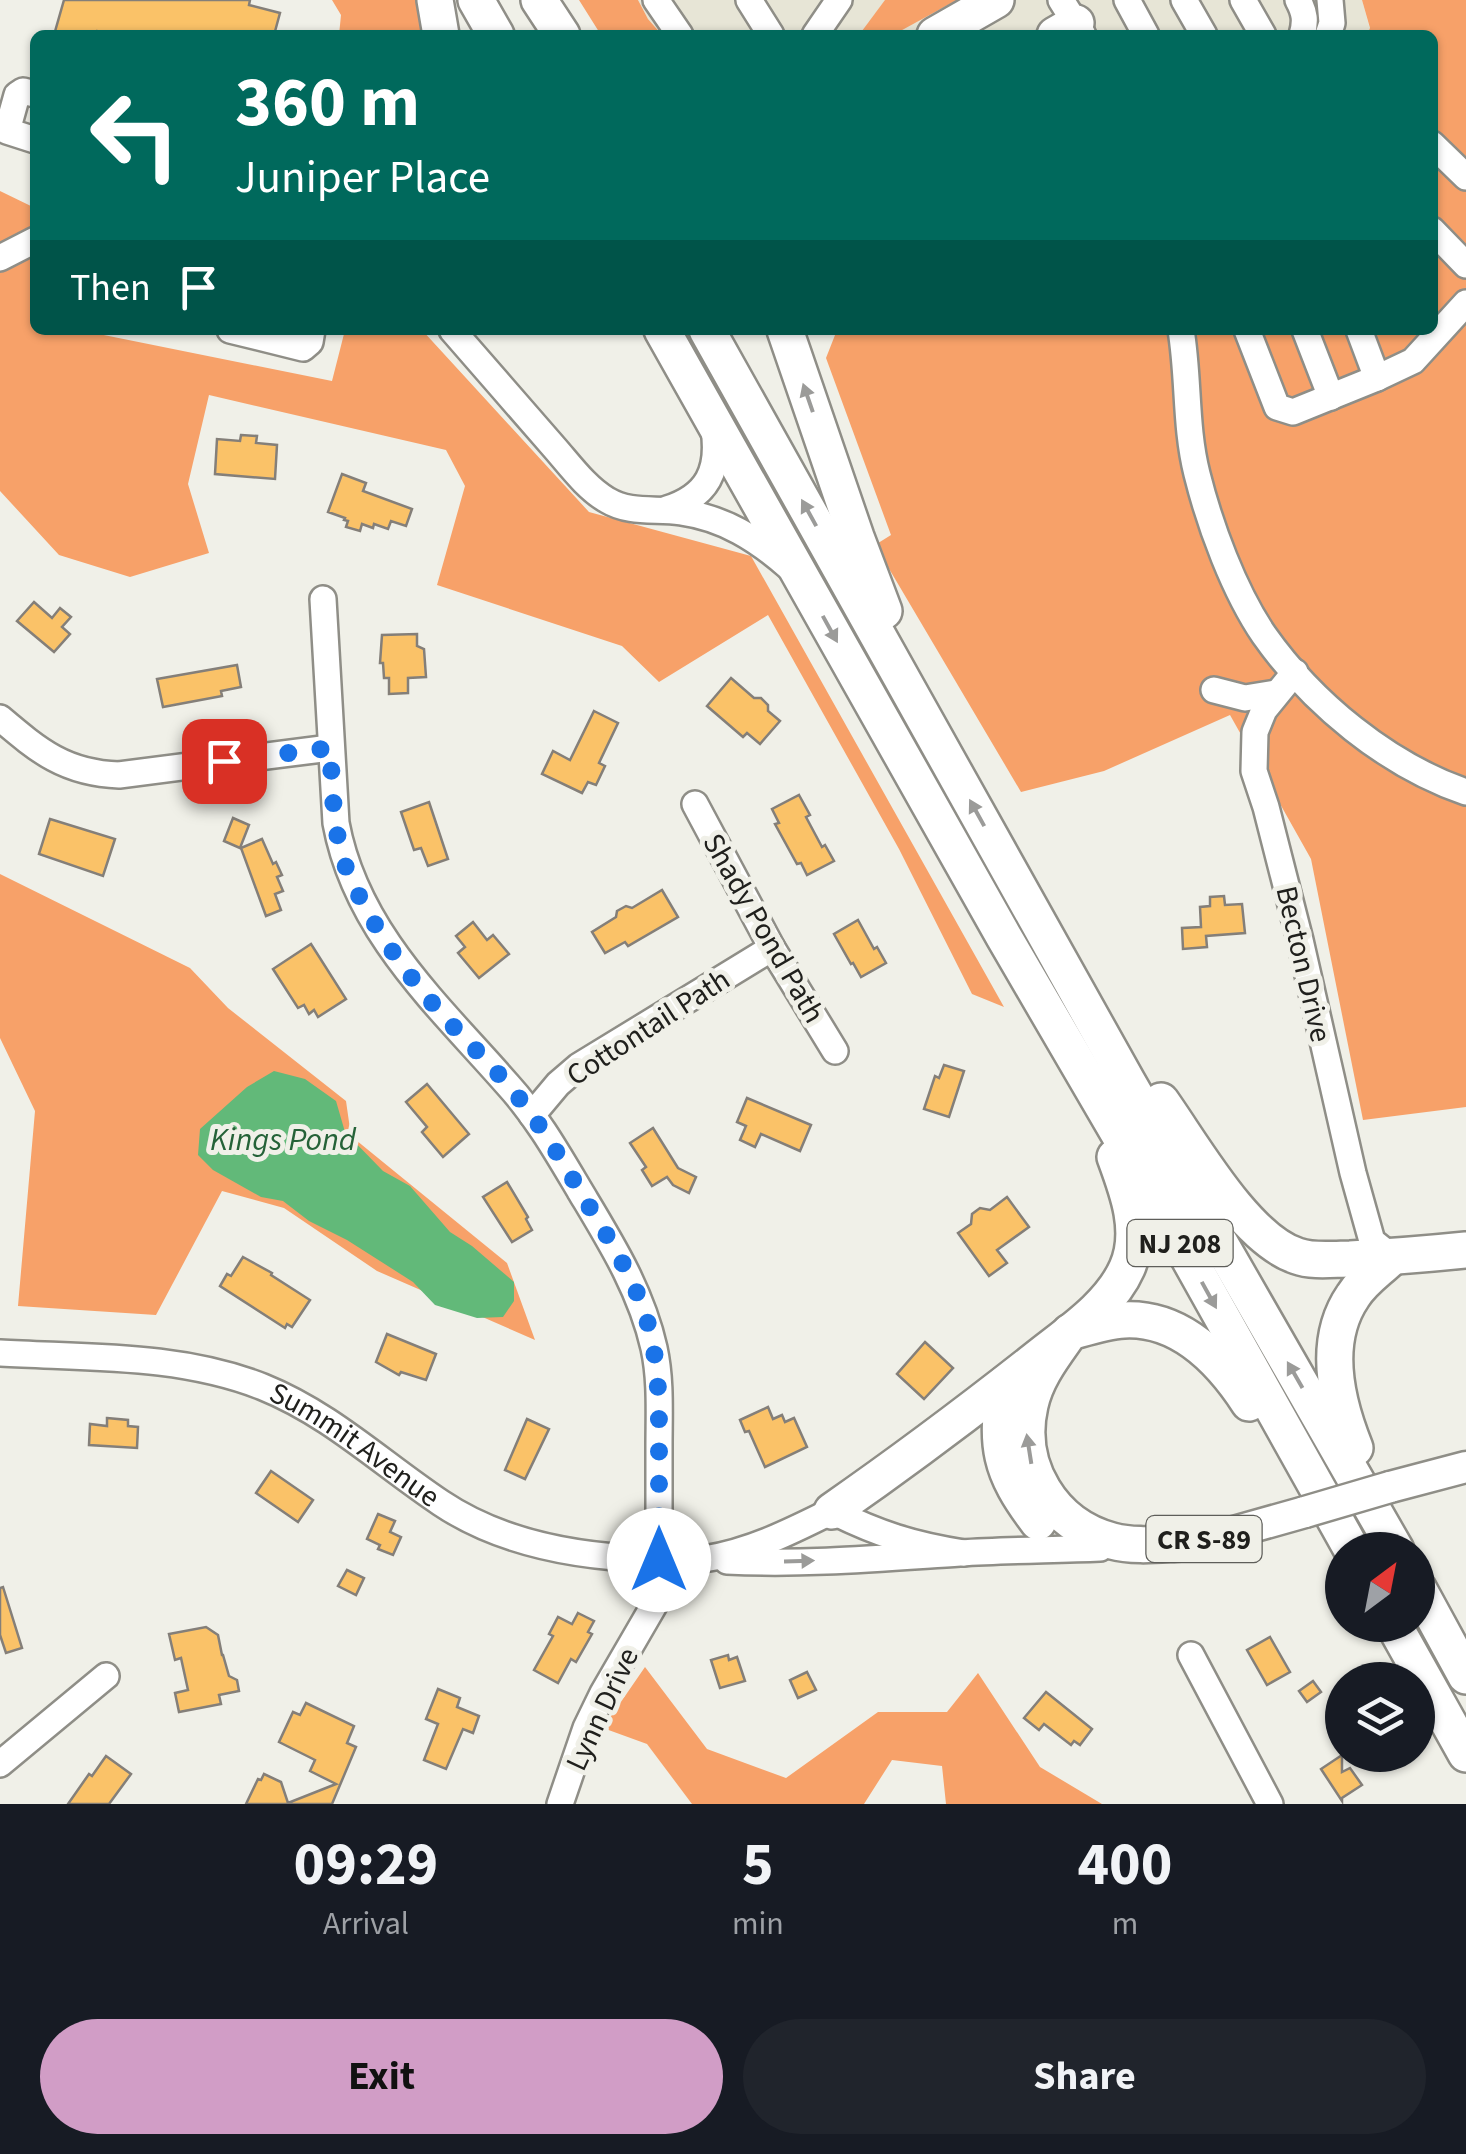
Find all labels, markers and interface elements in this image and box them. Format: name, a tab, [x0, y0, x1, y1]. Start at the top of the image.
text: 360 m	[235, 53, 420, 153]
icon: left	[70, 70, 200, 200]
text: Juniper Place	[235, 146, 490, 210]
icon: arrive	[171, 260, 226, 315]
text: Then	[70, 261, 151, 315]
one-way arrow	[800, 382, 815, 412]
one-way arrow	[801, 498, 818, 527]
one-way arrow	[821, 614, 838, 643]
pin	[182, 719, 267, 804]
icon: arrive	[197, 734, 252, 789]
one-way arrow	[969, 798, 986, 827]
street label: Shady Pond Path	[692, 825, 835, 1031]
street label: Becton Drive	[1265, 882, 1342, 1047]
street label: Cottontail Path	[558, 958, 739, 1096]
water label: Kings Pond	[210, 1117, 357, 1163]
road number: NJ 208	[1128, 1220, 1232, 1266]
one-way arrow	[1200, 1281, 1218, 1309]
one-way arrow	[1287, 1360, 1304, 1389]
street label: Summit Avenue	[262, 1372, 448, 1518]
one-way arrow	[1021, 1433, 1036, 1464]
position arrow	[607, 1508, 711, 1612]
road number: CR S-89	[1146, 1516, 1262, 1562]
north arrow	[1325, 1532, 1435, 1642]
map controls	[1325, 1532, 1435, 1772]
one-way arrow	[784, 1552, 816, 1568]
street label: Lynn Drive	[555, 1641, 650, 1778]
button: layers	[1325, 1662, 1435, 1772]
text: 09:29	[294, 1823, 438, 1908]
text: 5	[742, 1823, 774, 1908]
text: 400	[1077, 1823, 1172, 1908]
text: Arrival	[323, 1901, 409, 1947]
text: min	[732, 1901, 784, 1947]
text: m	[1112, 1901, 1138, 1947]
button: Exit	[40, 2019, 723, 2134]
button: Share	[743, 2019, 1426, 2134]

